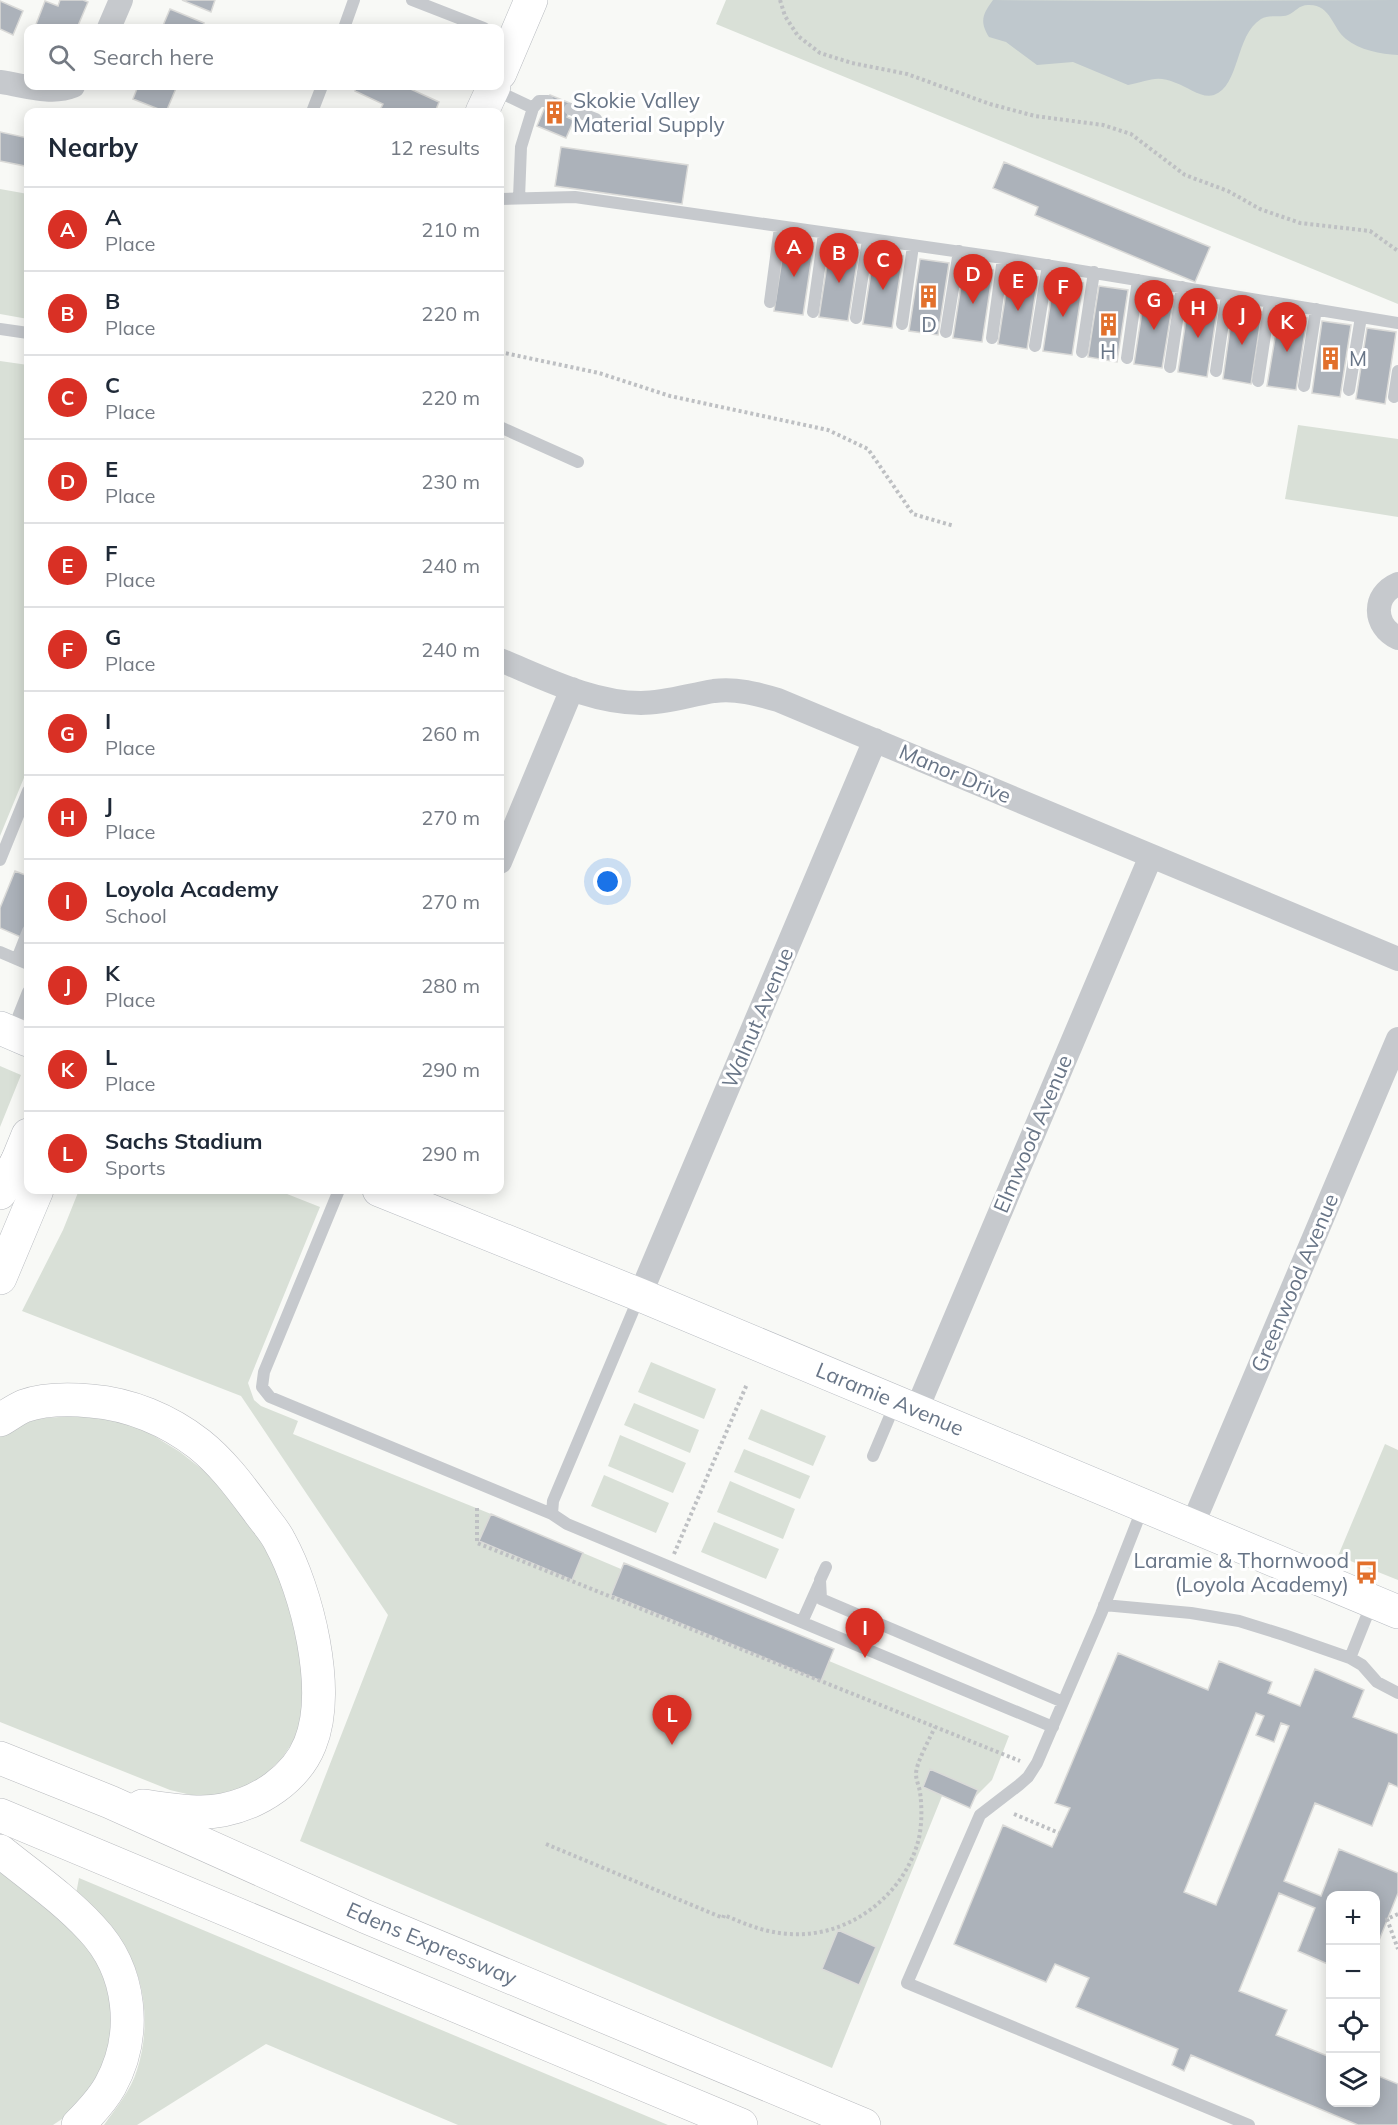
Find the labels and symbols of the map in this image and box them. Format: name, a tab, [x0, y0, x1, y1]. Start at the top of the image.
place label: Skokie Valley Material Supply	[573, 87, 725, 137]
building icon: Skokie Valley Material Supply	[542, 100, 568, 126]
pin: A	[774, 228, 814, 277]
pin: B	[820, 234, 858, 283]
pin: C	[864, 240, 902, 290]
pin: D	[954, 254, 992, 304]
pin: E	[998, 262, 1038, 311]
pin: F	[1044, 268, 1082, 317]
pin: G	[1134, 280, 1174, 330]
building icon: D	[916, 284, 942, 310]
pin: H	[1178, 288, 1218, 338]
pin: J	[1222, 296, 1262, 345]
pin: K	[1268, 302, 1306, 352]
place label: D	[921, 311, 937, 337]
building icon: H	[1095, 311, 1121, 337]
place label: H	[1100, 338, 1116, 364]
place label: M	[1349, 345, 1367, 371]
building icon: M	[1318, 346, 1344, 372]
street label: Manor Drive	[896, 738, 1015, 808]
your location	[593, 867, 622, 896]
street label: Walnut Avenue	[716, 943, 798, 1092]
street label: Elmwood Avenue	[987, 1051, 1077, 1216]
street label: Greenwood Avenue	[1245, 1190, 1343, 1376]
street label: Laramie Avenue	[812, 1356, 968, 1441]
place label: Laramie & Thornwood (Loyola Academy)	[1133, 1547, 1349, 1597]
bus stop icon: Laramie & Thornwood (Loyola Academy)	[1354, 1560, 1380, 1586]
pin: I	[846, 1608, 884, 1658]
pin: L	[652, 1696, 692, 1745]
street label: Edens Expressway	[343, 1896, 521, 1990]

